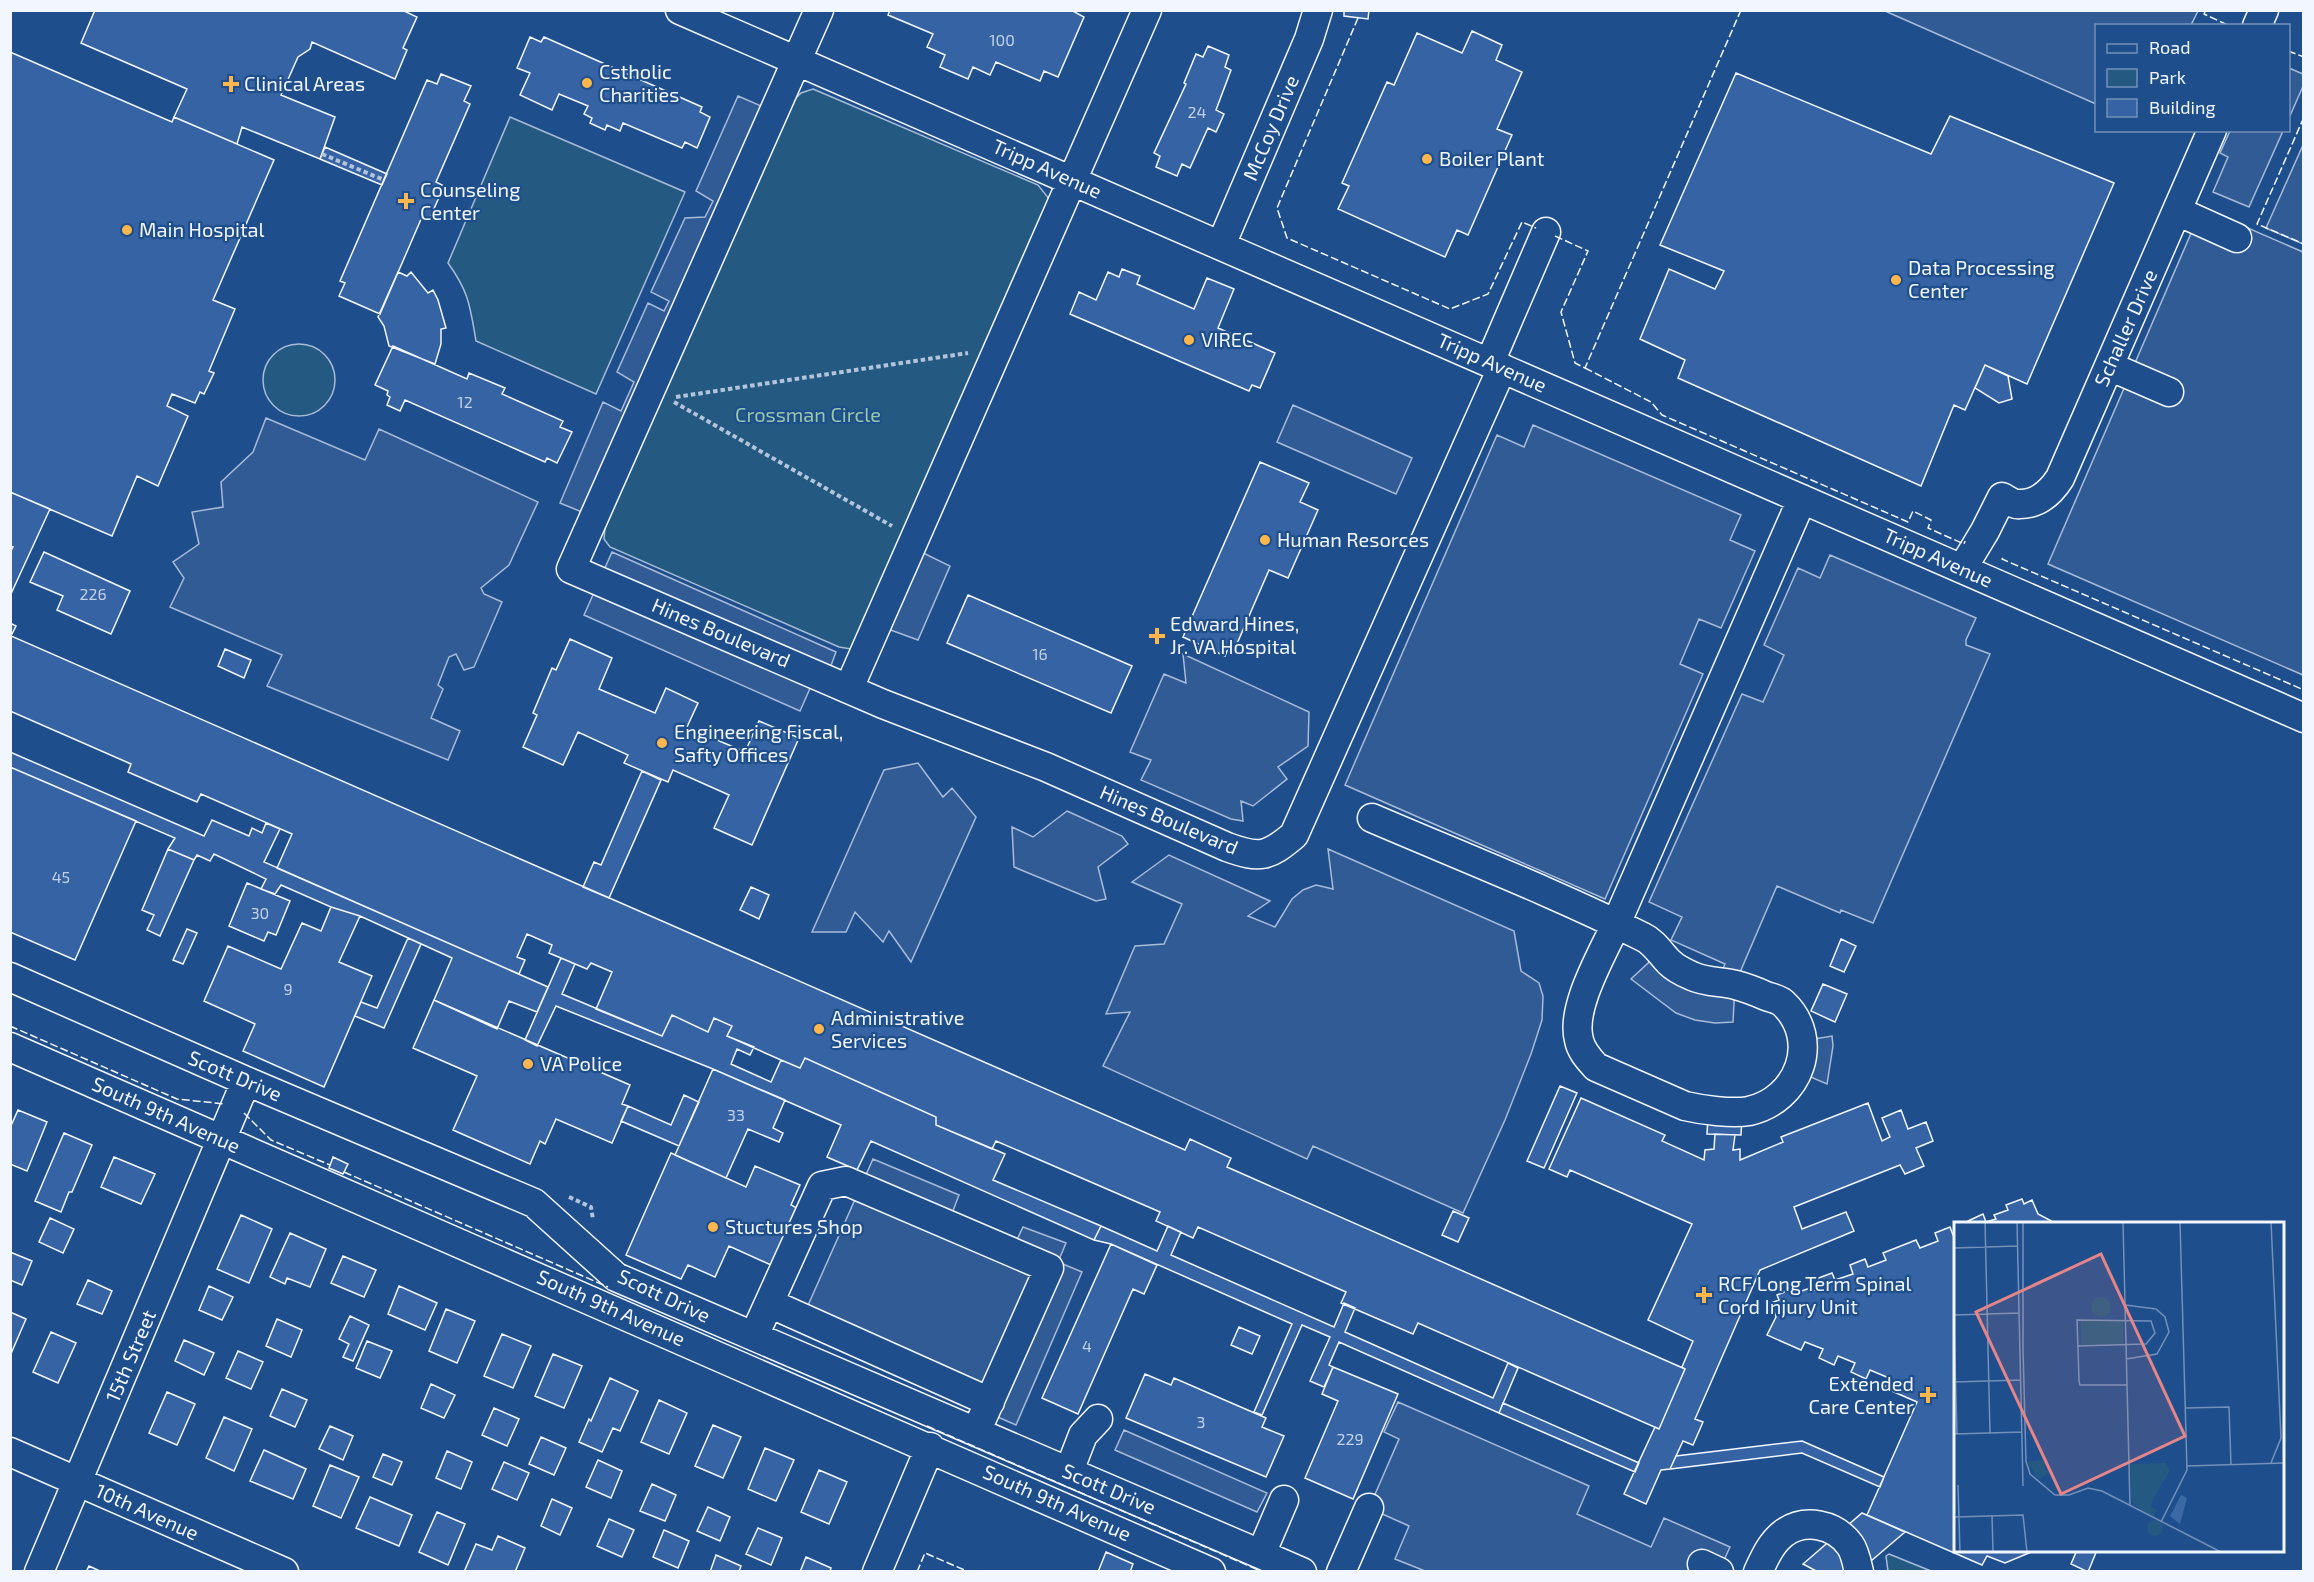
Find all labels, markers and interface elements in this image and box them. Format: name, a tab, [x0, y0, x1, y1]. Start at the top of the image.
legend	[2095, 24, 2290, 132]
house number: 100	[989, 30, 1015, 49]
text: Road	[2149, 36, 2190, 58]
place label: Cstholic Charities	[599, 59, 679, 106]
text: Park	[2149, 66, 2186, 88]
place label: Clinical Areas	[244, 71, 365, 95]
street label: McCoy Drive	[1237, 71, 1303, 184]
marker: Clinical Areas	[222, 75, 240, 93]
marker: Cstholic Charities	[580, 76, 594, 90]
text: Building	[2149, 96, 2216, 118]
house number: 24	[1188, 102, 1207, 121]
street label: Tripp Avenue	[989, 133, 1106, 203]
place label: Boiler Plant	[1439, 146, 1545, 170]
marker: Boiler Plant	[1420, 152, 1434, 166]
place label: Counseling Center	[420, 177, 520, 224]
marker: Counseling Center	[397, 192, 415, 210]
place label: Main Hospital	[139, 217, 265, 241]
marker: Main Hospital	[120, 223, 134, 237]
place label: Data Processing Center	[1908, 255, 2055, 302]
street label: Schaller Drive	[2089, 265, 2162, 390]
marker: Data Processing Center	[1889, 273, 1903, 287]
place label: VIREC	[1201, 327, 1253, 351]
street label: Tripp Avenue	[1434, 327, 1551, 397]
marker: VIREC	[1182, 333, 1196, 347]
house number: 12	[457, 392, 473, 411]
park label: Crossman Circle	[735, 402, 881, 426]
street label: Tripp Avenue	[1880, 522, 1997, 592]
place label: Human Resorces	[1277, 527, 1429, 551]
marker: Human Resorces	[1258, 533, 1272, 547]
house number: 226	[79, 584, 107, 603]
street label: Hines Boulevard	[649, 592, 794, 672]
place label: Edward Hines, Jr. VA Hospital	[1170, 611, 1299, 658]
marker: Edward Hines, Jr. VA Hospital	[1148, 627, 1166, 645]
house number: 16	[1032, 644, 1048, 663]
place label: Engineering Fiscal, Safty Offices	[674, 719, 843, 766]
marker: Engineering Fiscal, Safty Offices	[655, 736, 669, 750]
street label: Hines Boulevard	[1097, 779, 1242, 859]
house number: 45	[52, 867, 70, 886]
house number: 30	[251, 903, 269, 922]
house number: 9	[283, 979, 293, 998]
place label: Administrative Services	[831, 1005, 965, 1052]
marker: Administrative Services	[812, 1022, 826, 1036]
street label: Scott Drive	[185, 1045, 286, 1106]
place label: VA Police	[540, 1051, 622, 1075]
marker: VA Police	[521, 1057, 535, 1071]
street label: South 9th Avenue	[89, 1071, 244, 1157]
house number: 33	[727, 1105, 745, 1124]
place label: Stuctures Shop	[725, 1214, 863, 1238]
marker: Stuctures Shop	[706, 1220, 720, 1234]
inset map	[1954, 1222, 2284, 1552]
street label: Scott Drive	[614, 1263, 715, 1327]
street label: South 9th Avenue	[534, 1264, 689, 1350]
place label: RCF Long Term Spinal Cord Injury Unit	[1718, 1271, 1912, 1318]
marker: RCF Long Term Spinal Cord Injury Unit	[1695, 1286, 1713, 1304]
street label: 15th Street	[100, 1305, 160, 1405]
house number: 4	[1082, 1336, 1092, 1355]
place label: Extended Care Center	[1809, 1371, 1914, 1418]
marker: Extended Care Center	[1919, 1386, 1937, 1404]
house number: 3	[1197, 1412, 1205, 1431]
house number: 229	[1336, 1429, 1364, 1448]
street label: Scott Drive	[1059, 1458, 1160, 1519]
street label: South 9th Avenue	[980, 1459, 1135, 1545]
street label: 10th Avenue	[92, 1478, 203, 1544]

